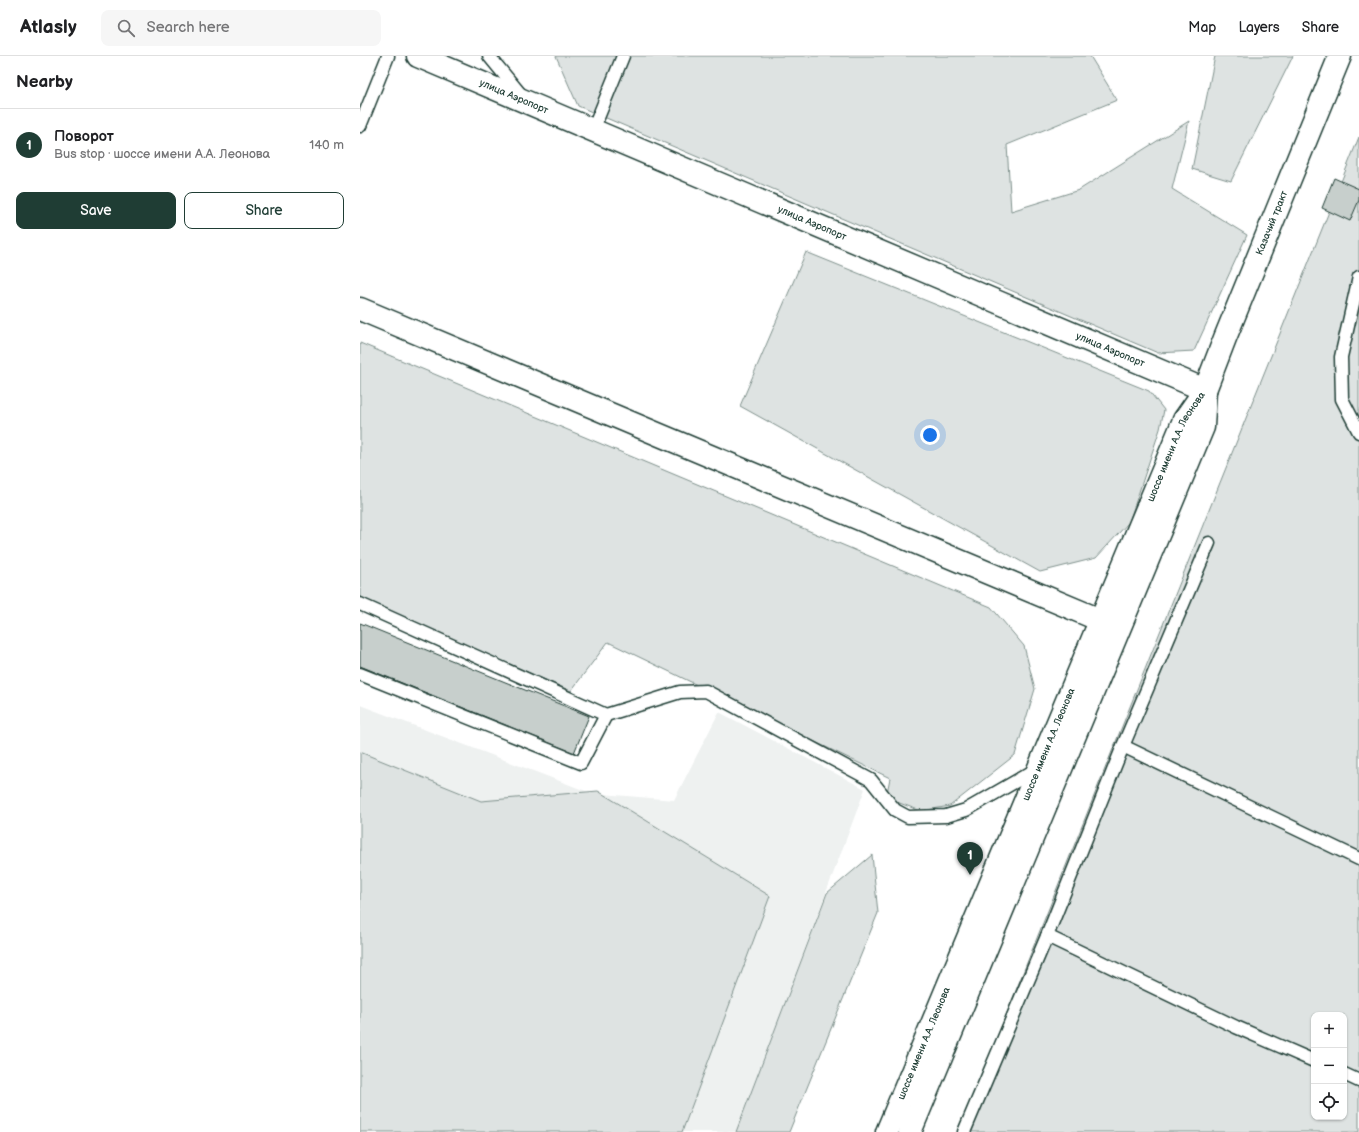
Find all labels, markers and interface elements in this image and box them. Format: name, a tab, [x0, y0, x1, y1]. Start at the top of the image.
search box	[101, 10, 381, 46]
text: Atlasly	[20, 16, 77, 39]
icon: search	[115, 17, 137, 39]
text: Search here	[147, 18, 230, 37]
text: Map	[1188, 19, 1216, 36]
text: Layers	[1238, 19, 1280, 36]
text: Share	[1302, 19, 1339, 36]
text: Nearby	[16, 72, 73, 92]
street label: улица Аэропорт	[477, 77, 550, 117]
text: Поворот	[54, 127, 114, 146]
text: 1	[26, 137, 32, 153]
text: 140 m	[309, 137, 344, 153]
text: Bus stop · шоссе имени А.А. Леонова	[54, 146, 270, 162]
street label: Казачий тракт	[1253, 189, 1291, 257]
button: Save	[16, 192, 176, 229]
button: Share	[184, 192, 344, 229]
street label: улица Аэропорт	[776, 203, 849, 243]
street label: улица Аэропорт	[1074, 330, 1147, 370]
street label: шоссе имени А.А. Леонова	[1145, 390, 1208, 503]
your location	[920, 425, 940, 445]
street label: шоссе имени А.А. Леонова	[1020, 686, 1078, 802]
pin: 1	[957, 842, 983, 875]
street label: шоссе имени А.А. Леонова	[895, 985, 953, 1101]
map controls	[1311, 1012, 1347, 1120]
button: +	[1311, 1012, 1347, 1048]
button: −	[1311, 1048, 1347, 1084]
button: locate	[1311, 1084, 1347, 1120]

